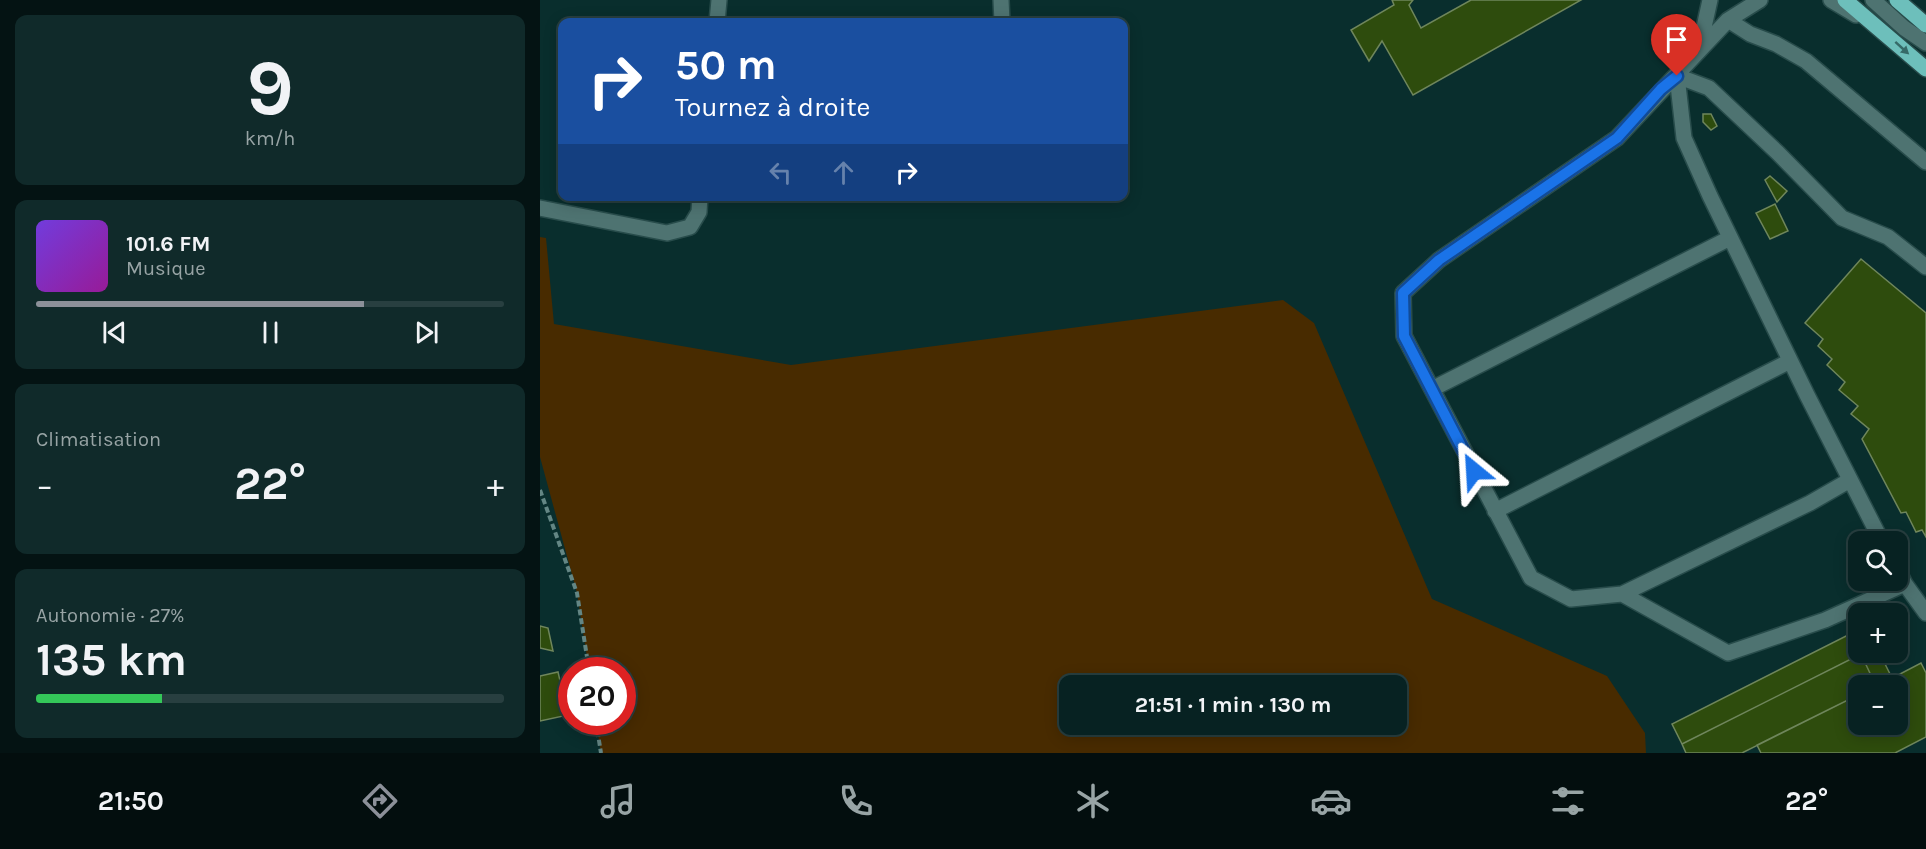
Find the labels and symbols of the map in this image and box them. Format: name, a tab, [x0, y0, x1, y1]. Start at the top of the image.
pin	[1651, 14, 1702, 76]
one-way arrow	[1894, 41, 1909, 54]
position arrow	[1442, 439, 1506, 503]
speed limit sign: 20	[558, 657, 636, 735]

